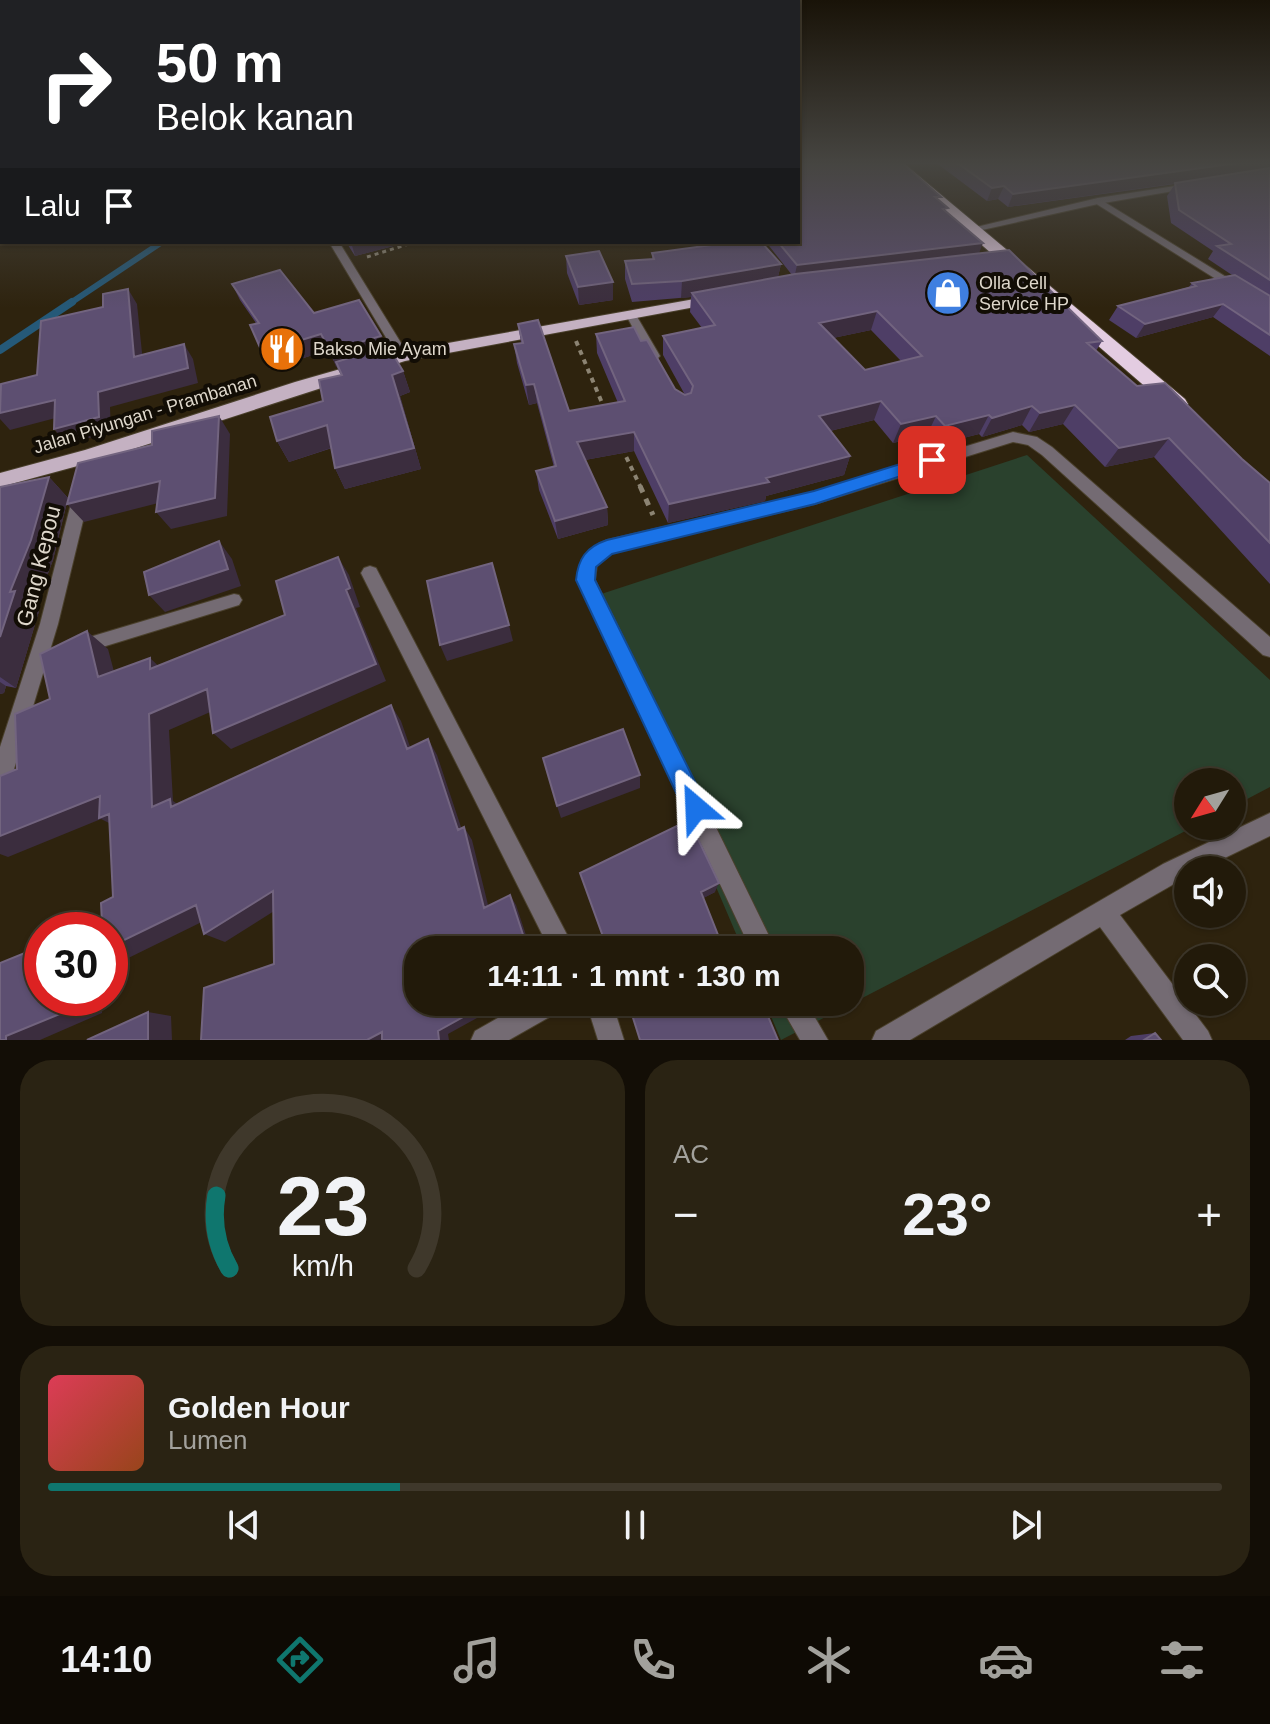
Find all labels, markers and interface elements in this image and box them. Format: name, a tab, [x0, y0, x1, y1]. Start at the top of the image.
text: 50 m	[156, 31, 284, 94]
icon: right	[24, 32, 128, 136]
text: Belok kanan	[156, 97, 354, 138]
icon: arrive	[97, 184, 141, 228]
text: Lalu	[24, 189, 81, 222]
shop icon: Olla Cell Service HP	[924, 269, 972, 317]
place label: Olla Cell Service HP	[979, 273, 1069, 314]
restaurant icon: Bakso Mie Ayam	[258, 325, 306, 373]
place label: Bakso Mie Ayam	[313, 339, 447, 359]
street label: Jalan Piyungan - Prambanan	[31, 370, 259, 458]
pin	[898, 426, 966, 494]
icon: arrive	[910, 438, 954, 482]
street label: Gang Kepou	[11, 503, 66, 629]
position arrow	[654, 766, 738, 850]
north arrow	[1174, 768, 1246, 840]
map controls	[1174, 768, 1246, 1016]
button: sound	[1174, 856, 1246, 928]
speed limit sign: 30	[24, 912, 128, 1016]
button: search	[1174, 944, 1246, 1016]
text: 14:11 · 1 mnt · 130 m	[487, 959, 781, 992]
text: AC	[673, 1139, 709, 1169]
text: 23	[276, 1160, 369, 1253]
text: 23°	[902, 1181, 993, 1248]
text: −	[673, 1190, 699, 1239]
text: +	[1196, 1190, 1222, 1239]
text: km/h	[292, 1250, 353, 1282]
text: Golden Hour	[168, 1391, 350, 1424]
text: Lumen	[168, 1425, 248, 1455]
icon: previous	[222, 1503, 266, 1547]
icon: pause	[613, 1503, 657, 1547]
icon: next	[1004, 1503, 1048, 1547]
icon: directions	[272, 1632, 328, 1688]
icon: music	[449, 1632, 505, 1688]
icon: phone	[625, 1632, 681, 1688]
icon: climate	[801, 1632, 857, 1688]
icon: car	[978, 1632, 1034, 1688]
icon: filters	[1154, 1632, 1210, 1688]
text: 14:10	[60, 1639, 152, 1680]

